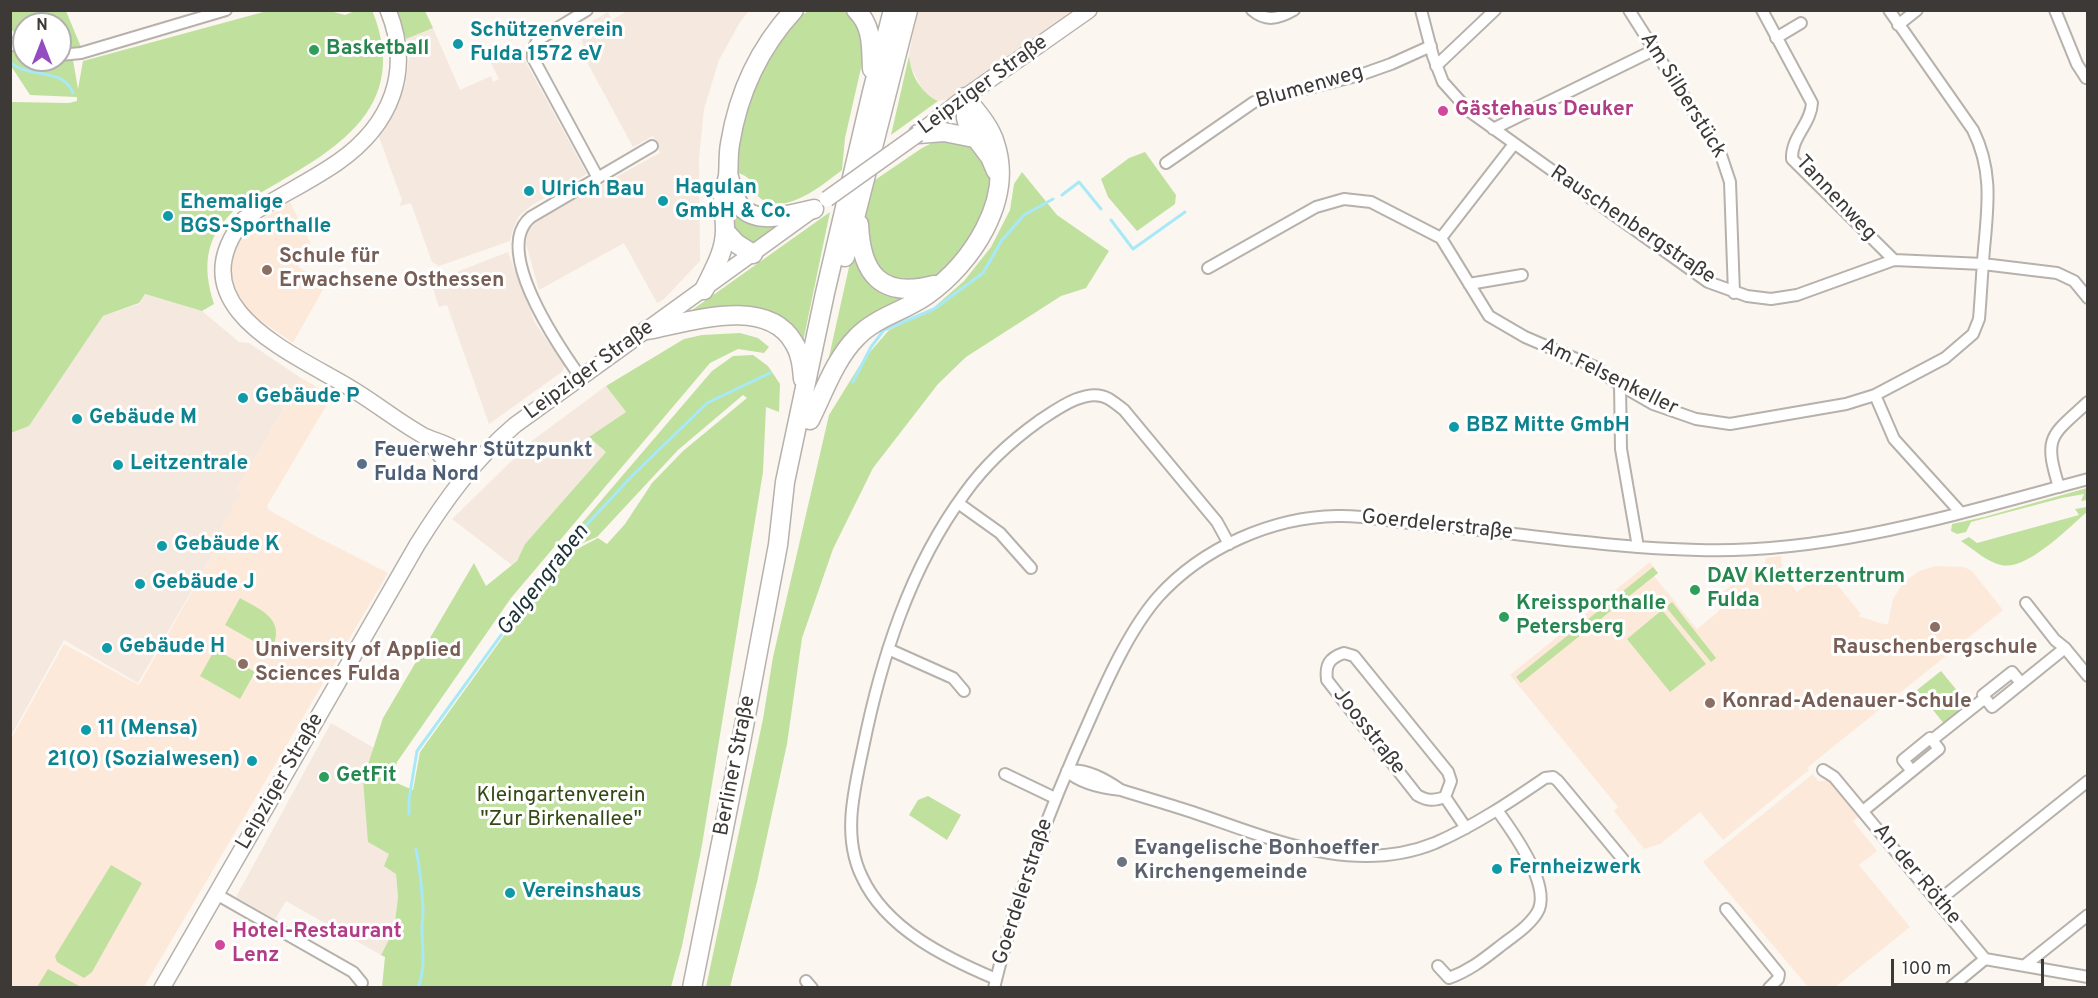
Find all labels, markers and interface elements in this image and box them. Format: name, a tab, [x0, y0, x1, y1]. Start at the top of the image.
north arrow	[12, 12, 72, 72]
text: N	[36, 16, 48, 36]
place label: Schützenverein Fulda 1572 eV	[470, 19, 624, 69]
street label: Am Silberstück	[1633, 29, 1731, 163]
street label: Leipziger Straße	[915, 31, 1053, 141]
place label: Basketball	[326, 37, 429, 63]
marker: Schützenverein Fulda 1572 eV	[451, 37, 465, 51]
marker: Basketball	[307, 43, 321, 57]
street label: Blumenweg	[1253, 61, 1367, 115]
place label: Gästehaus Deuker	[1455, 98, 1634, 124]
marker: Gästehaus Deuker	[1436, 104, 1450, 118]
street label: Tannenweg	[1789, 151, 1881, 247]
street label: Rauschenbergstraße	[1545, 161, 1719, 291]
place label: Hagulan GmbH & Co.	[675, 176, 791, 226]
place label: Ulrich Bau	[541, 178, 644, 204]
marker: Ulrich Bau	[522, 184, 536, 198]
place label: Ehemalige BGS-Sporthalle	[180, 191, 331, 241]
marker: Hagulan GmbH & Co.	[656, 194, 670, 208]
marker: Ehemalige BGS-Sporthalle	[161, 209, 175, 223]
place label: Schule für Erwachsene Osthessen	[279, 245, 504, 295]
marker: Schule für Erwachsene Osthessen	[260, 263, 274, 277]
street label: Leipziger Straße	[521, 316, 659, 426]
street label: Am Felsenkeller	[1536, 334, 1682, 422]
place label: Gebäude P	[255, 385, 360, 411]
marker: Gebäude P	[236, 391, 250, 405]
place label: Gebäude M	[89, 406, 197, 432]
marker: Gebäude M	[70, 412, 84, 426]
place label: BBZ Mitte GmbH	[1466, 414, 1630, 440]
marker: BBZ Mitte GmbH	[1447, 420, 1461, 434]
place label: Feuerwehr Stützpunkt Fulda Nord	[374, 439, 593, 489]
place label: Leitzentrale	[130, 452, 248, 478]
marker: Feuerwehr Stützpunkt Fulda Nord	[355, 457, 369, 471]
marker: Leitzentrale	[111, 458, 125, 472]
street label: Goerdelerstraße	[1360, 506, 1514, 546]
water label: Galgengraben	[492, 520, 596, 642]
place label: Gebäude K	[174, 533, 280, 559]
marker: Gebäude K	[155, 539, 169, 553]
place label: DAV Kletterzentrum Fulda	[1707, 565, 1905, 615]
place label: Gebäude J	[152, 571, 255, 597]
marker: Gebäude J	[133, 577, 147, 591]
marker: DAV Kletterzentrum Fulda	[1688, 583, 1702, 597]
place label: Kreissporthalle Petersberg	[1516, 592, 1666, 642]
marker: Kreissporthalle Petersberg	[1497, 610, 1511, 624]
marker: Rauschenbergschule	[1928, 620, 1942, 634]
place label: Gebäude H	[119, 635, 225, 661]
place label: Rauschenbergschule	[1833, 636, 2037, 662]
place label: University of Applied Sciences Fulda	[255, 639, 461, 689]
marker: Gebäude H	[100, 641, 114, 655]
marker: University of Applied Sciences Fulda	[236, 657, 250, 671]
street label: Joosstraße	[1326, 684, 1410, 780]
place label: Konrad-Adenauer-Schule	[1722, 690, 1972, 716]
street label: Berliner Straße	[710, 694, 762, 838]
marker: Konrad-Adenauer-Schule	[1703, 696, 1717, 710]
street label: Leipziger Straße	[232, 709, 330, 855]
place label: 11 (Mensa)	[98, 717, 198, 743]
marker: 11 (Mensa)	[79, 723, 93, 737]
place label: 21(O) (Sozialwesen)	[47, 748, 240, 774]
marker: 21(O) (Sozialwesen)	[245, 754, 259, 768]
place label: GetFit	[336, 764, 396, 790]
marker: GetFit	[317, 770, 331, 784]
park label: Kleingartenverein "Zur Birkenallee"	[476, 784, 646, 834]
street label: Goerdelerstraße	[989, 816, 1059, 968]
street label: An der Röthe	[1867, 819, 1965, 931]
place label: Evangelische Bonhoeffer Kirchengemeinde	[1134, 837, 1379, 887]
marker: Evangelische Bonhoeffer Kirchengemeinde	[1115, 855, 1129, 869]
place label: Fernheizwerk	[1509, 856, 1641, 882]
marker: Fernheizwerk	[1490, 862, 1504, 876]
place label: Vereinshaus	[522, 880, 642, 906]
marker: Vereinshaus	[503, 886, 517, 900]
place label: Hotel-Restaurant Lenz	[232, 920, 402, 970]
marker: Hotel-Restaurant Lenz	[213, 938, 227, 952]
scale bar	[1894, 947, 2047, 985]
text: 100 m	[1902, 958, 1951, 981]

